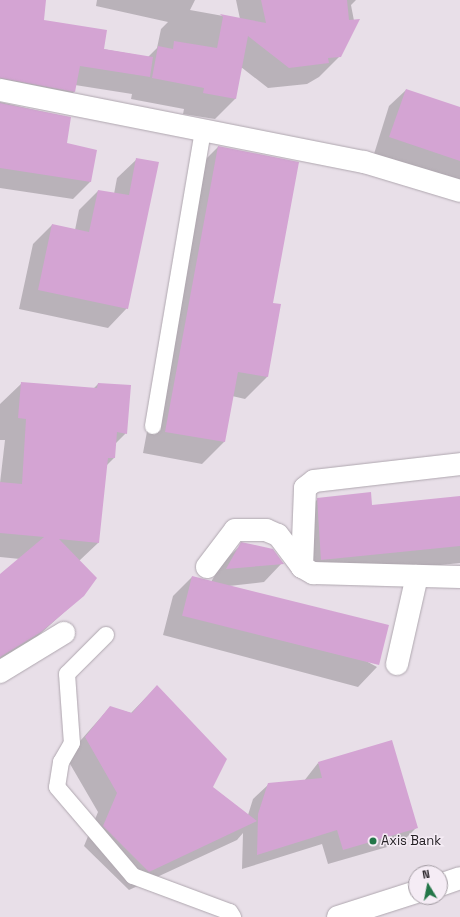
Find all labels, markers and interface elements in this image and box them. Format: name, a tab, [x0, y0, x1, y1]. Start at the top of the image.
place label: Axis Bank	[381, 833, 441, 849]
marker: Axis Bank	[368, 836, 378, 846]
north arrow	[408, 865, 448, 905]
text: N	[421, 867, 431, 882]

